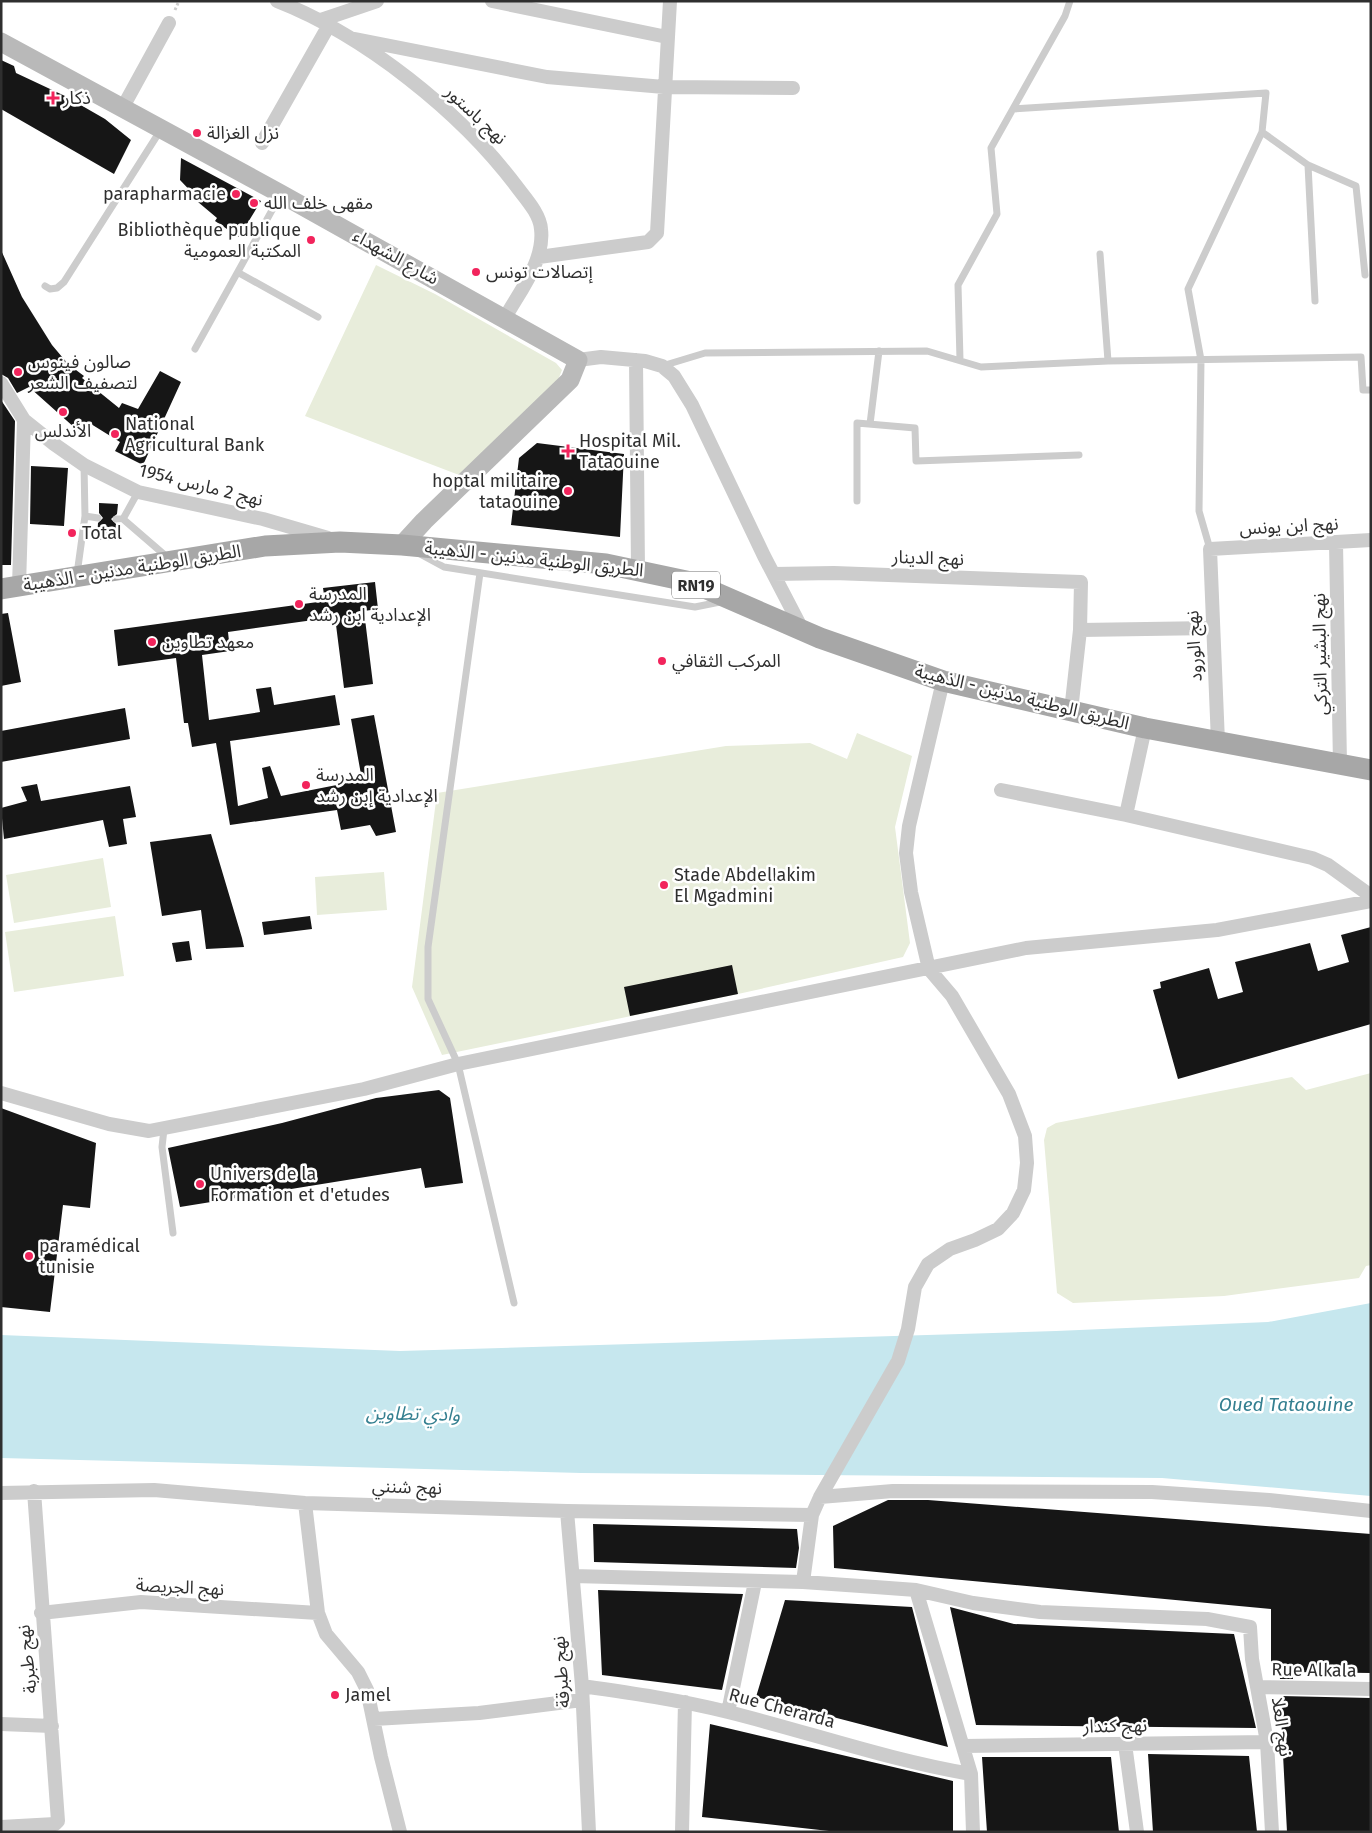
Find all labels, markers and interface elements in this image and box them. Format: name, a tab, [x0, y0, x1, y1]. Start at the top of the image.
street label: نهج باستور	[438, 80, 511, 151]
place label: ذكار	[62, 87, 91, 109]
marker: ذكار	[47, 92, 59, 104]
place label: نزل الغزالة	[207, 122, 279, 144]
marker: نزل الغزالة	[191, 127, 203, 139]
place label: parapharmacie	[103, 183, 226, 205]
marker: parapharmacie	[230, 188, 242, 200]
place label: مقهى خلف الله	[264, 192, 373, 214]
marker: مقهى خلف الله	[248, 197, 260, 209]
place label: Bibliothèque publique المكتبة العمومية	[117, 219, 301, 262]
street label: شارع الشهداء	[348, 224, 443, 292]
marker: Bibliothèque publique المكتبة العمومية	[305, 234, 317, 246]
place label: إتصالات تونس	[486, 261, 593, 284]
marker: إتصالات تونس	[470, 266, 482, 278]
place label: صالون فينوس لتصفيف الشعر	[27, 351, 137, 394]
marker: صالون فينوس لتصفيف الشعر	[12, 366, 24, 378]
marker: الأندلس	[57, 406, 69, 418]
place label: National Agricultural Bank	[125, 413, 265, 456]
place label: الأندلس	[35, 420, 91, 442]
marker: National Agricultural Bank	[109, 428, 121, 440]
place label: Hospital Mil. Tataouine	[579, 430, 681, 473]
marker: Hospital Mil. Tataouine	[561, 444, 575, 458]
street label: نهج 2 مارس 1954	[136, 459, 265, 513]
place label: hoptal militaire tataouine	[432, 470, 558, 513]
marker: hoptal militaire tataouine	[562, 485, 574, 497]
street label: نهج ابن يونس	[1239, 512, 1339, 542]
place label: Total	[82, 522, 122, 544]
marker: Total	[66, 527, 78, 539]
street label: الطريق الوطنية مدنين - الذهيبة	[423, 537, 645, 581]
street label: الطريق الوطنية مدنين - الذهيبة	[22, 540, 242, 596]
street label: نهج الدينار	[890, 546, 965, 572]
road number: RN19	[672, 572, 720, 598]
place label: المدرسة الإعدادية ابن رشد	[309, 583, 431, 627]
street label: نهج البشير التركي	[1308, 593, 1334, 715]
marker: المدرسة الإعدادية ابن رشد	[293, 598, 305, 610]
street label: نهج الورود	[1181, 610, 1209, 682]
place label: معهد تطاوين	[162, 631, 254, 653]
marker: معهد تطاوين	[146, 636, 158, 648]
place label: المركب الثقافي	[672, 650, 781, 674]
marker: المركب الثقافي	[656, 655, 668, 667]
street label: الطريق الوطنية مدنين - الذهيبة	[913, 660, 1131, 734]
place label: المدرسة الإعدادية إبن رشد	[316, 764, 438, 808]
marker: المدرسة الإعدادية إبن رشد	[300, 779, 312, 791]
place label: Stade Abdelاakim El Mgadmini	[674, 864, 816, 907]
marker: Stade Abdelاakim El Mgadmini	[658, 879, 670, 891]
place label: Univers de la Formation et d'etudes	[210, 1163, 390, 1206]
marker: Univers de la Formation et d'etudes	[194, 1178, 206, 1190]
place label: paramédical tunisie	[39, 1235, 140, 1278]
marker: paramédical tunisie	[23, 1250, 35, 1262]
water label: Oued Tataouine	[1219, 1393, 1353, 1416]
water label: وادي تطاوين	[366, 1401, 461, 1429]
street label: نهج شنني	[371, 1475, 442, 1501]
street label: نهج الجريصة	[135, 1574, 225, 1602]
street label: نهج طبربة	[12, 1623, 44, 1694]
street label: نهج طبرقة	[548, 1635, 576, 1709]
street label: Rue Alkala	[1271, 1658, 1357, 1682]
street label: Rue Cherarda	[726, 1683, 838, 1733]
place label: Jamel	[345, 1684, 391, 1706]
marker: Jamel	[329, 1689, 341, 1701]
street label: نهج العلا	[1265, 1696, 1297, 1758]
street label: نهج كندار	[1082, 1714, 1147, 1740]

